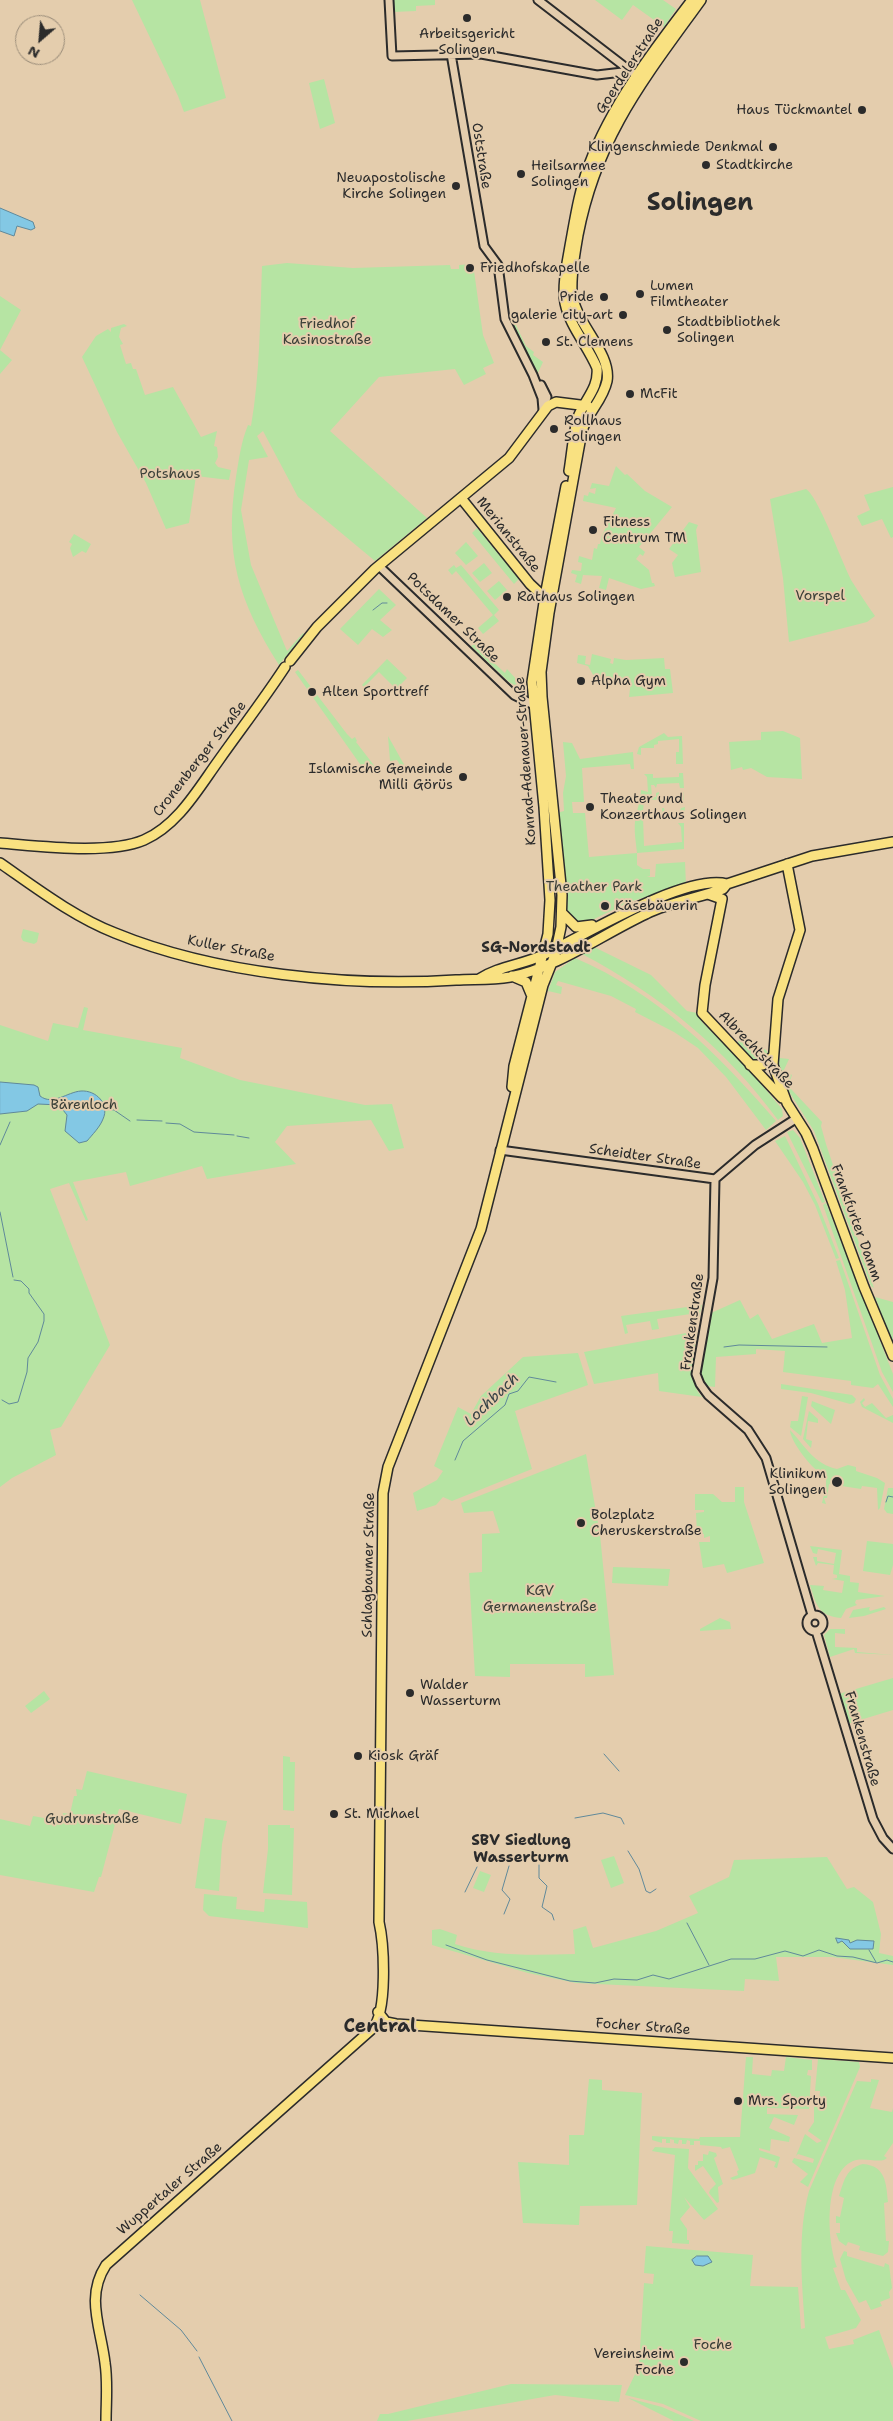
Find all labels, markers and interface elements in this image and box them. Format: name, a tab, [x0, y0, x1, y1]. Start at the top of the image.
marker: Arbeitsgericht Solingen	[461, 12, 473, 24]
north arrow	[15, 15, 65, 65]
street label: Goerdelerstraße	[593, 15, 667, 117]
place label: Arbeitsgericht Solingen	[419, 26, 515, 58]
text: N	[25, 42, 43, 63]
place label: Haus Tückmantel	[736, 102, 852, 118]
marker: Haus Tückmantel	[856, 104, 868, 116]
street label: Oststraße	[467, 122, 495, 190]
place label: Klingenschmiede Denkmal	[588, 139, 763, 155]
marker: Klingenschmiede Denkmal	[767, 141, 779, 153]
place label: Stadtkirche	[716, 157, 793, 173]
place label: Heilsarmee Solingen	[531, 158, 606, 190]
marker: Stadtkirche	[700, 159, 712, 171]
marker: Heilsarmee Solingen	[515, 168, 527, 180]
place label: Neuapostolische Kirche Solingen	[336, 170, 446, 202]
marker: Neuapostolische Kirche Solingen	[450, 180, 462, 192]
district label: Solingen	[647, 190, 753, 218]
place label: Friedhofskapelle	[480, 260, 590, 276]
marker: Friedhofskapelle	[464, 262, 476, 274]
place label: Lumen Filmtheater	[650, 278, 729, 310]
marker: Lumen Filmtheater	[634, 288, 646, 300]
place label: Pride	[559, 289, 594, 305]
marker: Pride	[598, 291, 610, 303]
place label: galerie city-art	[511, 307, 613, 323]
marker: galerie city-art	[617, 309, 629, 321]
place label: Stadtbibliothek Solingen	[677, 314, 781, 347]
park label: Friedhof Kasinostraße	[283, 316, 371, 348]
marker: Stadtbibliothek Solingen	[661, 324, 673, 336]
place label: St. Clemens	[556, 334, 634, 350]
marker: St. Clemens	[540, 336, 552, 348]
place label: McFit	[640, 386, 678, 402]
marker: McFit	[624, 388, 636, 400]
place label: Rollhaus Solingen	[564, 413, 622, 446]
marker: Rollhaus Solingen	[548, 423, 560, 435]
park label: Potshaus	[140, 466, 200, 482]
street label: Merianstraße	[472, 494, 544, 576]
place label: Fitness Centrum TM	[603, 514, 686, 546]
marker: Fitness Centrum TM	[587, 524, 599, 536]
street label: Potsdamer Straße	[403, 569, 503, 667]
park label: Vorspel	[795, 588, 845, 604]
place label: Rathaus Solingen	[517, 589, 635, 605]
marker: Rathaus Solingen	[501, 591, 513, 603]
place label: Alpha Gym	[591, 673, 666, 689]
marker: Alpha Gym	[575, 675, 587, 687]
street label: Konrad-Adenauer-Straße	[512, 676, 540, 846]
place label: Alten Sporttreff	[322, 684, 429, 700]
marker: Alten Sporttreff	[306, 686, 318, 698]
street label: Cronenberger Straße	[150, 698, 250, 820]
place label: Islamische Gemeinde Milli Görüs	[309, 761, 453, 794]
marker: Islamische Gemeinde Milli Görüs	[457, 771, 469, 783]
place label: Theater und Konzerthaus Solingen	[600, 791, 747, 824]
marker: Theater und Konzerthaus Solingen	[584, 801, 596, 813]
park label: Theather Park	[546, 879, 642, 895]
place label: Käsebäuerin	[615, 898, 698, 914]
marker: Käsebäuerin	[599, 900, 611, 912]
street label: Kuller Straße	[186, 932, 276, 966]
district label: SG-Nordstadt	[481, 939, 591, 957]
street label: Albrechtstraße	[715, 1008, 797, 1092]
park label: Bärenloch	[51, 1097, 117, 1113]
street label: Scheidter Straße	[588, 1141, 702, 1173]
street label: Frankfurter Damm	[827, 1162, 885, 1284]
street label: Frankenstraße	[678, 1272, 708, 1372]
water label: Lochbach	[461, 1370, 523, 1430]
place label: Klinikum Solingen	[769, 1466, 826, 1498]
marker: Klinikum Solingen	[830, 1475, 844, 1489]
street label: Schlagbaumer Straße	[359, 1492, 379, 1638]
place label: Bolzplatz Cheruskerstraße	[591, 1507, 702, 1540]
marker: Bolzplatz Cheruskerstraße	[575, 1517, 587, 1529]
park label: KGV Germanenstraße	[483, 1583, 597, 1615]
place label: Walder Wasserturm	[420, 1677, 501, 1710]
marker: Walder Wasserturm	[404, 1687, 416, 1699]
street label: Frankenstraße	[840, 1690, 884, 1788]
place label: Kiosk Gräf	[368, 1748, 438, 1764]
marker: Kiosk Gräf	[352, 1750, 364, 1762]
place label: St. Michael	[344, 1806, 419, 1822]
marker: St. Michael	[328, 1808, 340, 1820]
park label: Gudrunstraße	[45, 1811, 139, 1827]
district label: SBV Siedlung Wasserturm	[471, 1832, 571, 1867]
street label: Focher Straße	[595, 2015, 691, 2039]
district label: Central	[343, 2016, 417, 2038]
place label: Mrs. Sporty	[748, 2093, 826, 2109]
marker: Mrs. Sporty	[732, 2095, 744, 2107]
street label: Wuppertaler Straße	[114, 2139, 226, 2239]
park label: Foche	[693, 2337, 733, 2353]
place label: Vereinsheim Foche	[593, 2346, 674, 2378]
marker: Vereinsheim Foche	[678, 2356, 690, 2368]

